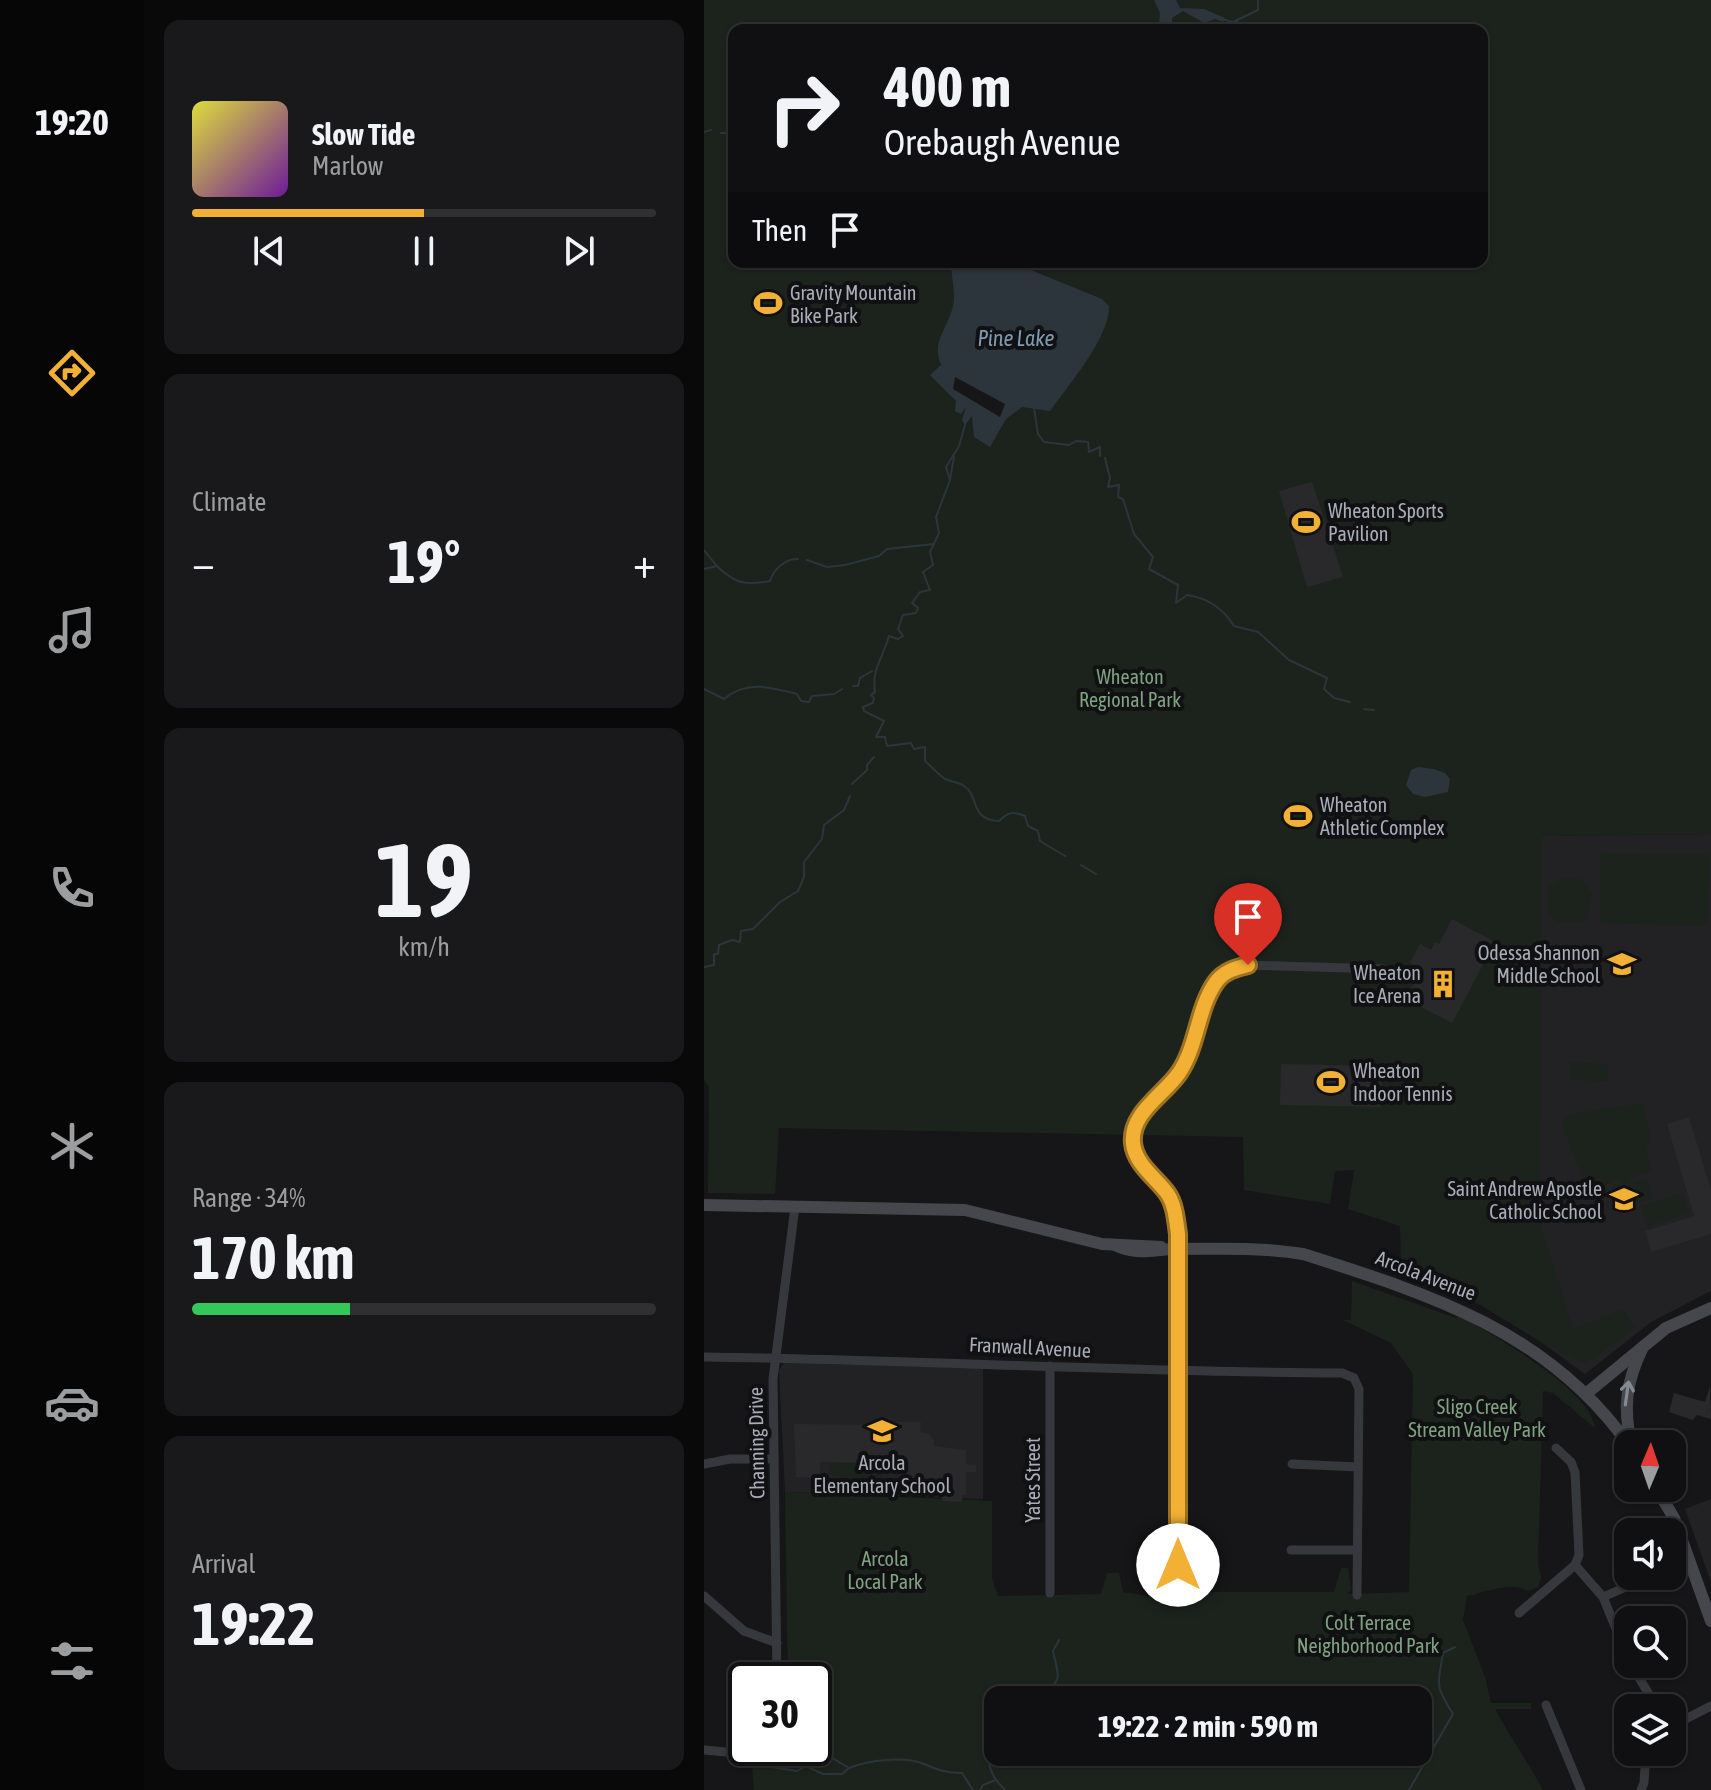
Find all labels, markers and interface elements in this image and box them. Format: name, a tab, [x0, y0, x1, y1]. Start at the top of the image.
text: 400 m	[884, 55, 1011, 119]
icon: right	[752, 56, 856, 160]
text: 19:20	[35, 101, 109, 143]
text: Slow Tide	[312, 117, 415, 151]
text: Orebaugh Avenue	[884, 121, 1121, 163]
text: Marlow	[312, 151, 383, 181]
icon: arrive	[823, 208, 867, 252]
text: Then	[752, 213, 807, 247]
icon: previous	[247, 229, 291, 273]
icon: pause	[402, 229, 446, 273]
icon: next	[557, 229, 601, 273]
place label: Gravity Mountain Bike Park	[790, 281, 917, 327]
sports icon: Gravity Mountain Bike Park	[753, 288, 783, 318]
water label: Pine Lake	[977, 325, 1055, 351]
icon: directions	[44, 345, 100, 401]
text: Climate	[192, 487, 266, 517]
place label: Wheaton Sports Pavilion	[1328, 499, 1444, 545]
sports icon: Wheaton Sports Pavilion	[1291, 507, 1321, 537]
text: 19°	[388, 527, 460, 596]
text: −	[192, 537, 215, 587]
text: +	[633, 537, 656, 587]
icon: music	[44, 602, 100, 658]
park label: Wheaton Regional Park	[1079, 665, 1181, 711]
place label: Wheaton Athletic Complex	[1320, 793, 1444, 839]
sports icon: Wheaton Athletic Complex	[1283, 801, 1313, 831]
text: 19	[375, 820, 473, 939]
icon: phone	[44, 860, 100, 916]
pin	[1214, 883, 1282, 965]
icon: arrive	[1226, 895, 1270, 939]
text: km/h	[398, 932, 450, 962]
place label: Odessa Shannon Middle School	[1478, 941, 1601, 987]
school or university icon: Odessa Shannon Middle School	[1607, 949, 1637, 979]
place label: Wheaton Ice Arena	[1353, 961, 1421, 1007]
building icon: Wheaton Ice Arena	[1428, 969, 1458, 999]
place label: Wheaton Indoor Tennis	[1353, 1059, 1452, 1105]
sports icon: Wheaton Indoor Tennis	[1316, 1067, 1346, 1097]
icon: climate	[44, 1118, 100, 1174]
place label: Saint Andrew Apostle Catholic School	[1447, 1177, 1603, 1223]
text: Range · 34%	[192, 1183, 305, 1213]
school or university icon: Saint Andrew Apostle Catholic School	[1609, 1184, 1639, 1214]
text: 170 km	[192, 1223, 354, 1292]
street label: Arcola Avenue	[1373, 1245, 1479, 1305]
street label: Franwall Avenue	[969, 1332, 1091, 1362]
icon: car	[44, 1375, 100, 1431]
one-way arrow	[1620, 1381, 1635, 1406]
street label: Channing Drive	[744, 1387, 768, 1499]
park label: Sligo Creek Stream Valley Park	[1408, 1395, 1546, 1441]
school or university icon: Arcola Elementary School	[867, 1416, 897, 1446]
north arrow	[1614, 1430, 1686, 1502]
map controls	[1614, 1430, 1686, 1766]
street label: Yates Street	[1021, 1437, 1044, 1523]
place label: Arcola Elementary School	[813, 1451, 951, 1497]
button: sound	[1614, 1518, 1686, 1590]
position arrow	[1136, 1523, 1220, 1607]
park label: Arcola Local Park	[847, 1547, 923, 1593]
text: Arrival	[192, 1549, 256, 1579]
text: 19:22	[192, 1589, 315, 1658]
button: search	[1614, 1606, 1686, 1678]
park label: Colt Terrace Neighborhood Park	[1297, 1611, 1440, 1657]
icon: filters	[44, 1633, 100, 1689]
speed limit sign: 30	[728, 1662, 832, 1766]
button: layers	[1614, 1694, 1686, 1766]
text: 19:22 · 2 min · 590 m	[1098, 1709, 1318, 1743]

